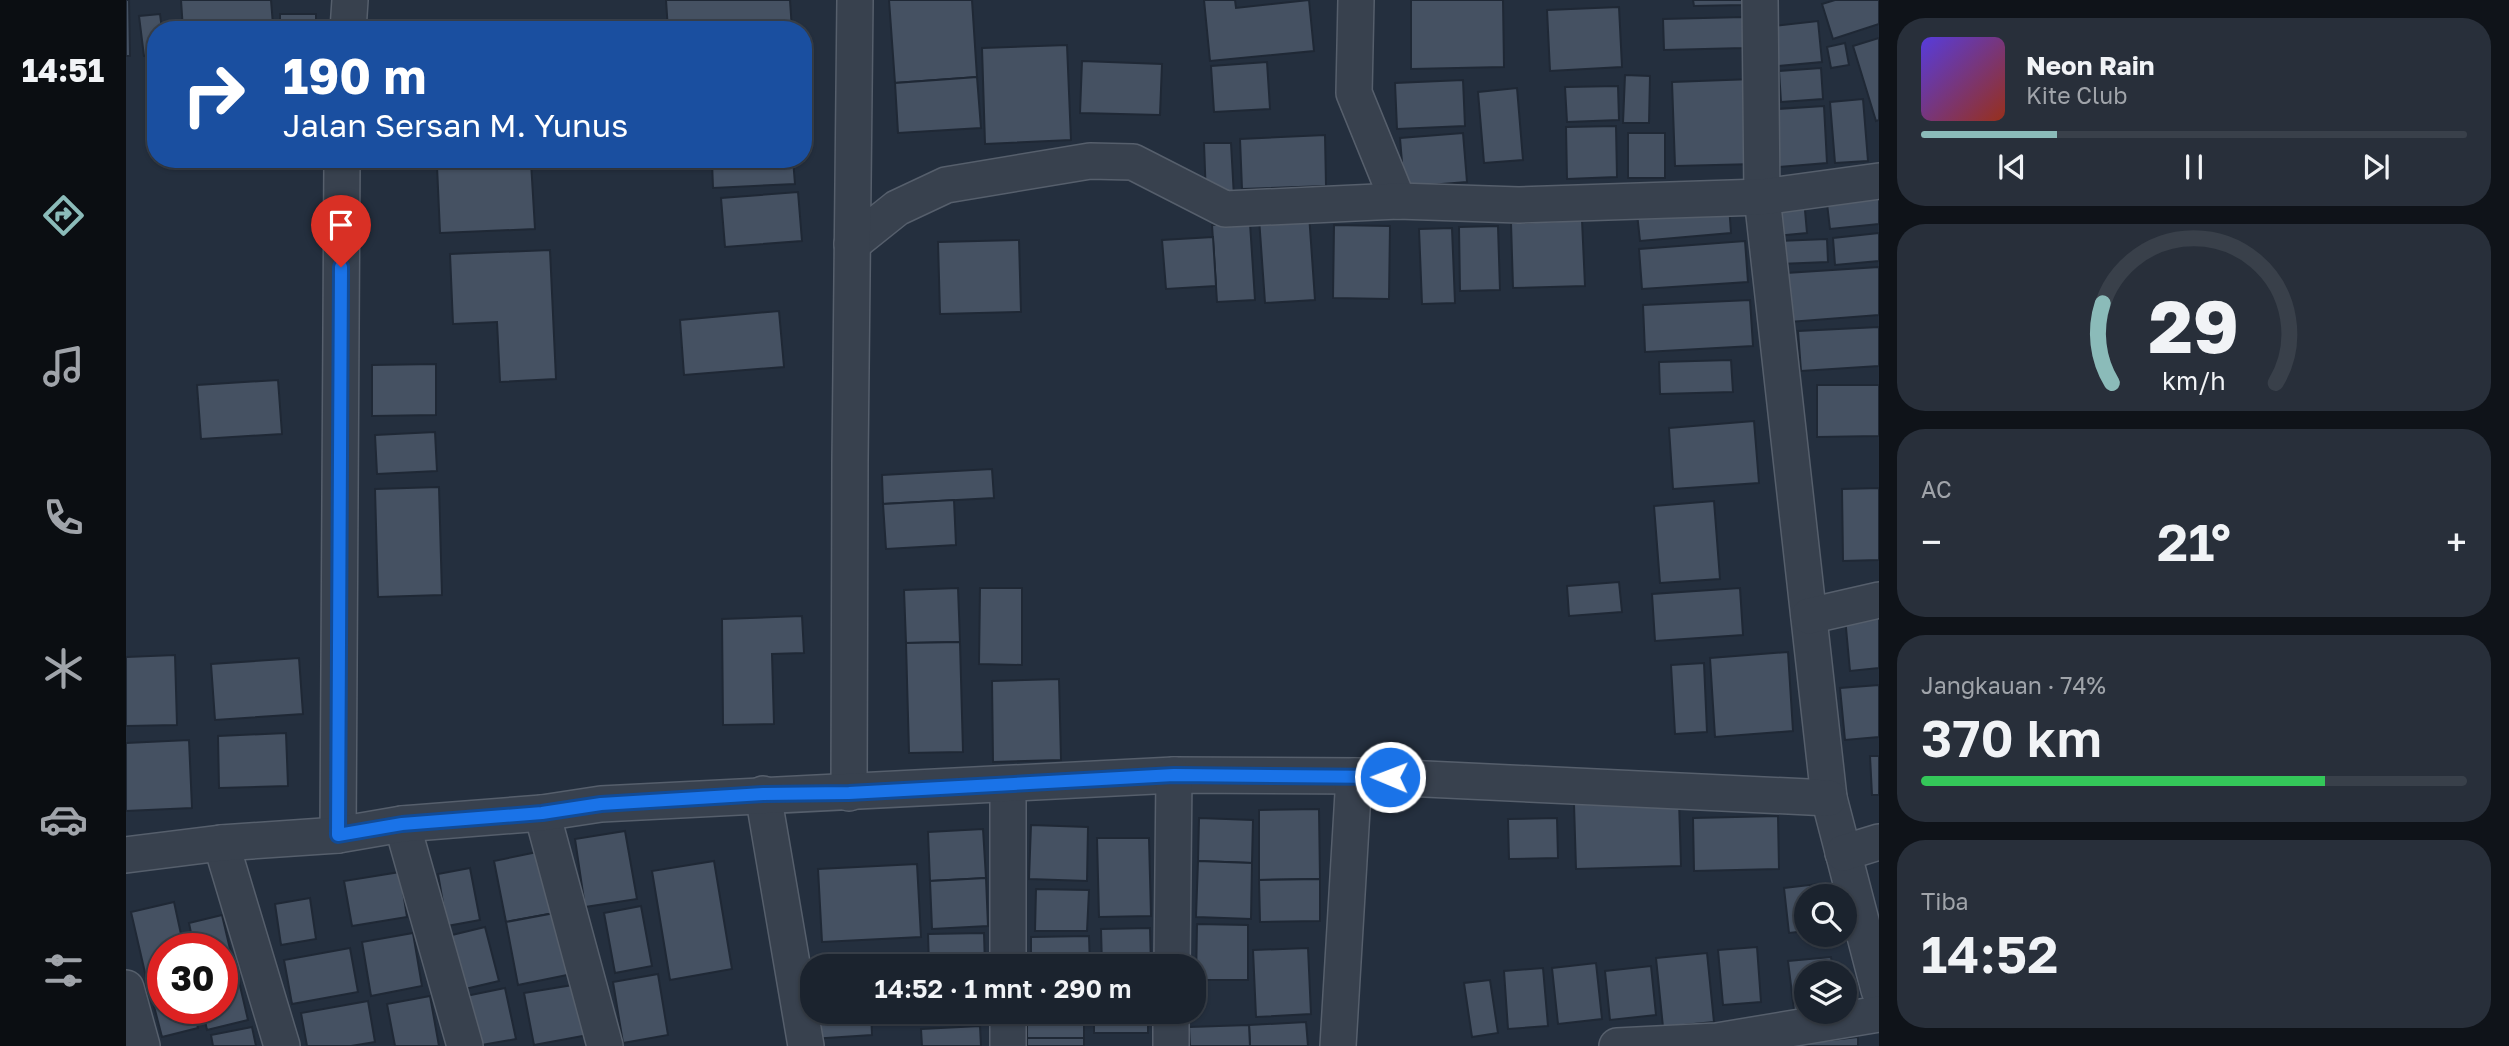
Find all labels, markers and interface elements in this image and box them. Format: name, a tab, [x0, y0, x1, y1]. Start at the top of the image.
text: 190 m	[283, 46, 426, 105]
icon: right	[168, 49, 259, 140]
text: Neon Rain	[2026, 50, 2155, 81]
text: 14:51	[22, 51, 104, 89]
text: Kite Club	[2026, 81, 2127, 109]
text: Jalan Sersan M. Yunus	[283, 106, 628, 144]
icon: previous	[1993, 148, 2031, 186]
icon: pause	[2175, 148, 2213, 186]
icon: next	[2357, 148, 2395, 186]
icon: directions	[39, 191, 88, 240]
pin	[311, 195, 371, 267]
icon: arrive	[322, 206, 360, 244]
text: 29	[2149, 283, 2239, 370]
icon: music	[39, 342, 88, 391]
text: km/h	[2162, 365, 2226, 396]
text: AC	[1921, 475, 1952, 503]
icon: phone	[39, 493, 88, 542]
text: 21°	[2157, 510, 2231, 572]
text: −	[1921, 519, 1942, 564]
text: +	[2446, 519, 2467, 564]
icon: climate	[39, 644, 88, 693]
text: Jangkauan · 74%	[1921, 671, 2106, 699]
text: 370 km	[1921, 706, 2102, 768]
position arrow	[1353, 740, 1427, 814]
icon: car	[39, 795, 88, 844]
map controls	[1794, 884, 1857, 1024]
button: search	[1794, 884, 1857, 947]
text: Tiba	[1921, 887, 1969, 915]
text: 14:52	[1921, 922, 2058, 984]
speed limit sign: 30	[147, 933, 238, 1024]
icon: filters	[39, 946, 88, 995]
button: layers	[1794, 961, 1857, 1024]
text: 14:52 · 1 mnt · 290 m	[875, 973, 1131, 1004]

